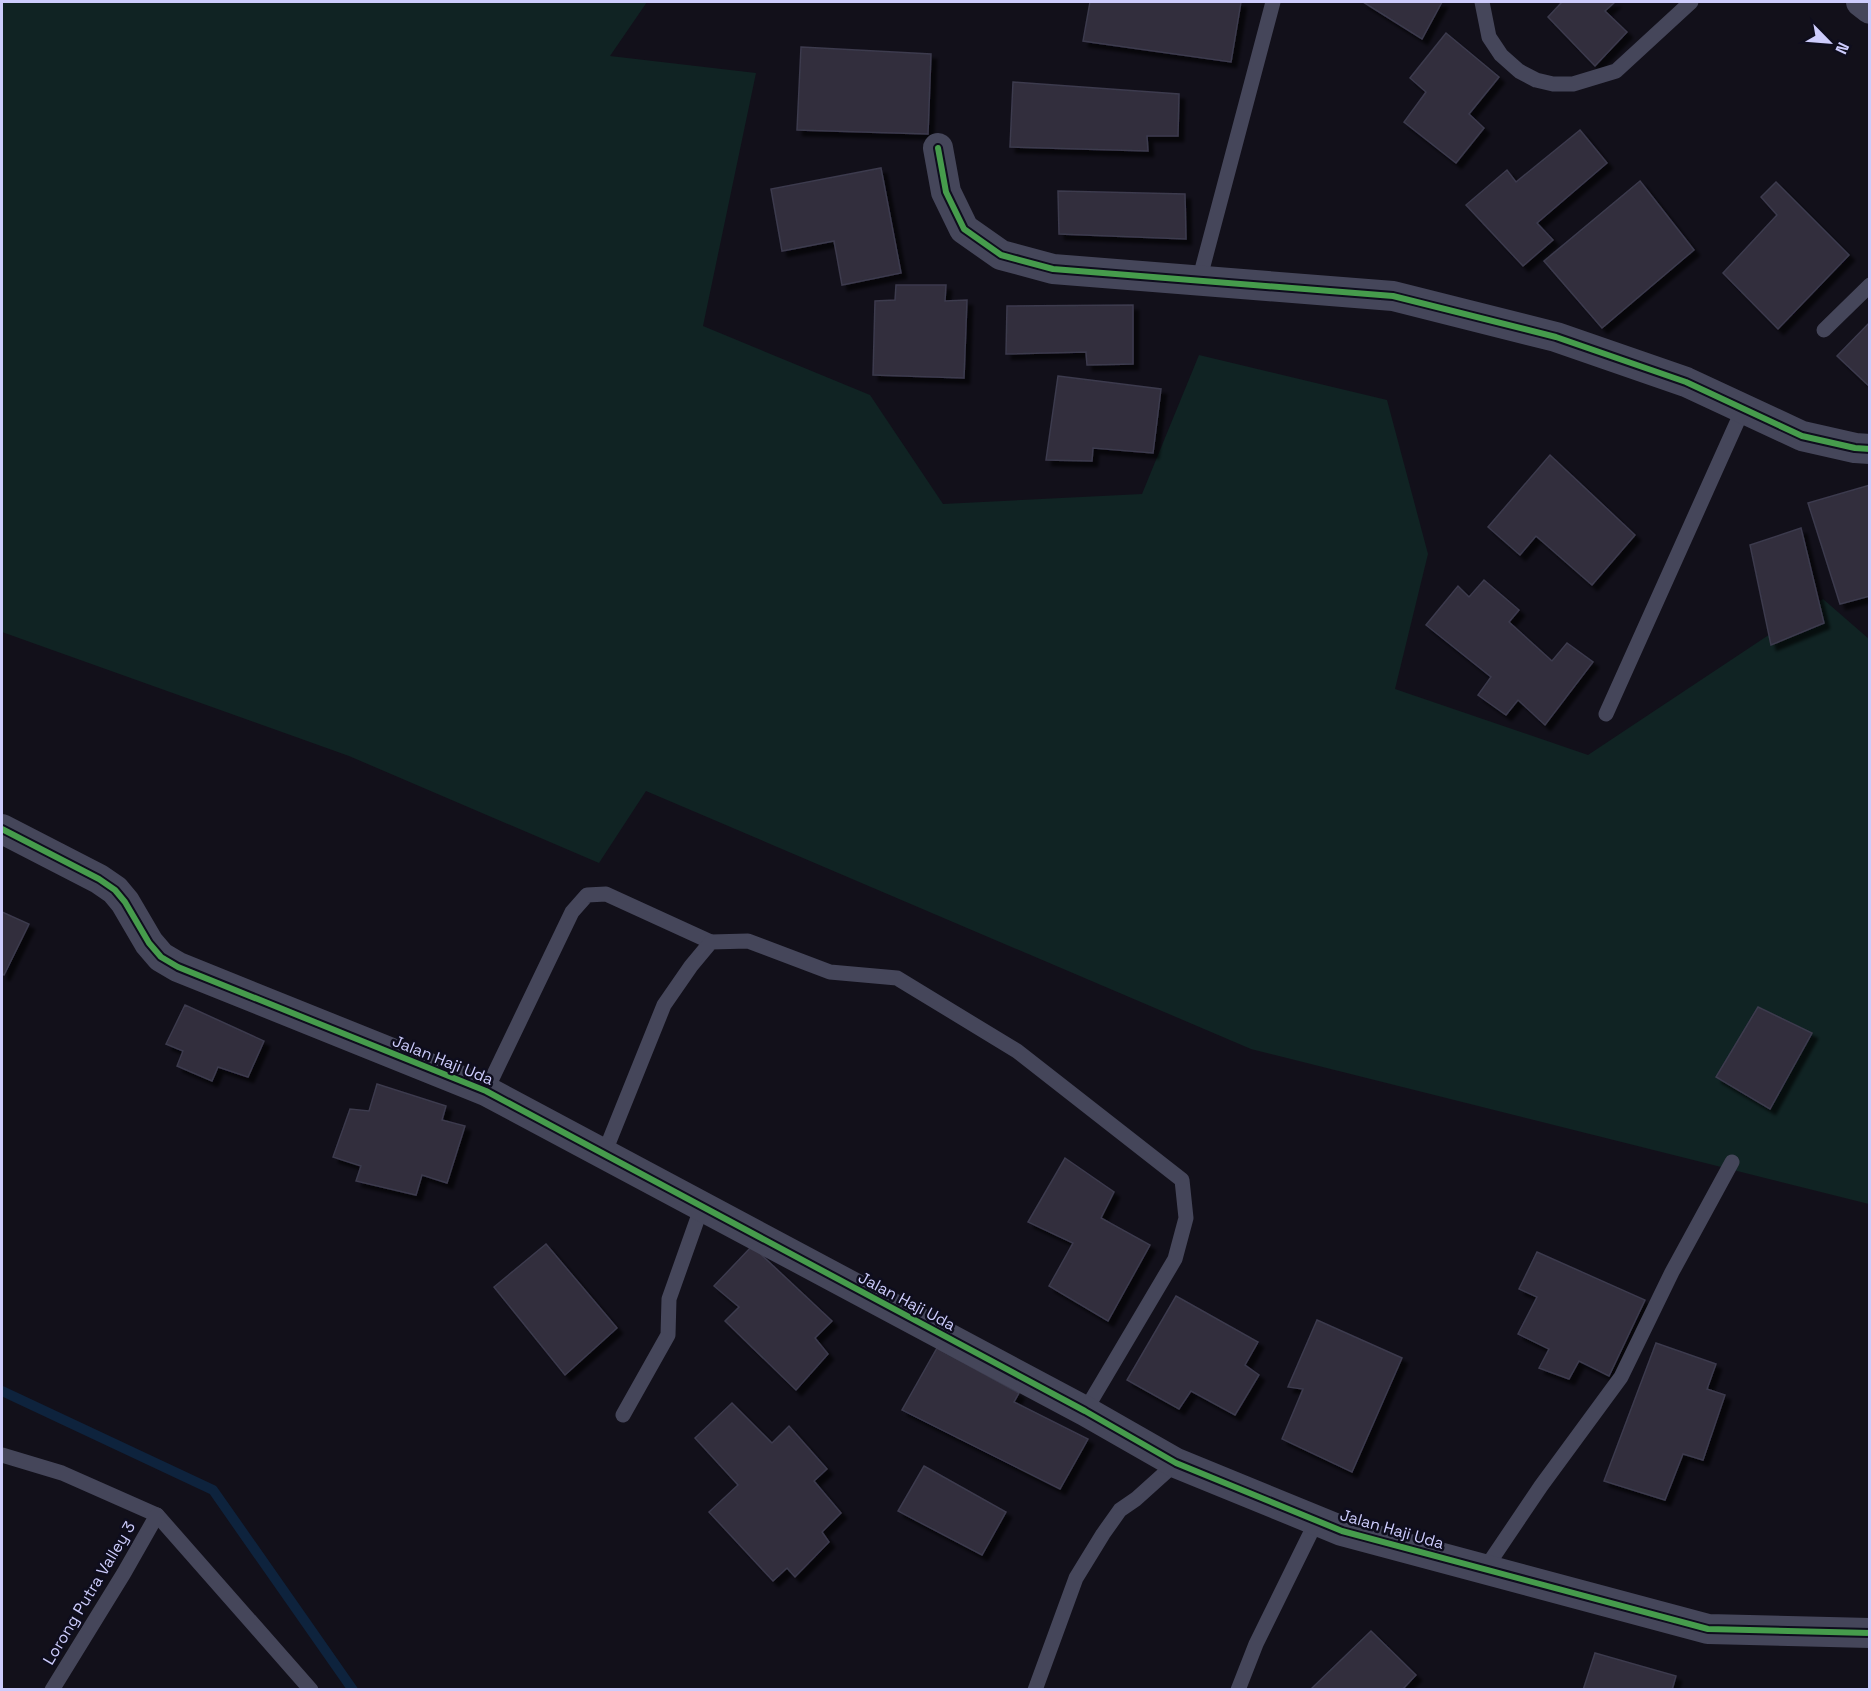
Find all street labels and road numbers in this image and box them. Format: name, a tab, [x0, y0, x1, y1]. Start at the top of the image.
street label: Jalan Haji Uda	[389, 1030, 497, 1090]
street label: Jalan Haji Uda	[855, 1267, 959, 1335]
street label: Jalan Haji Uda	[1338, 1504, 1446, 1554]
street label: Lorong Putra Valley 3	[38, 1518, 140, 1668]

